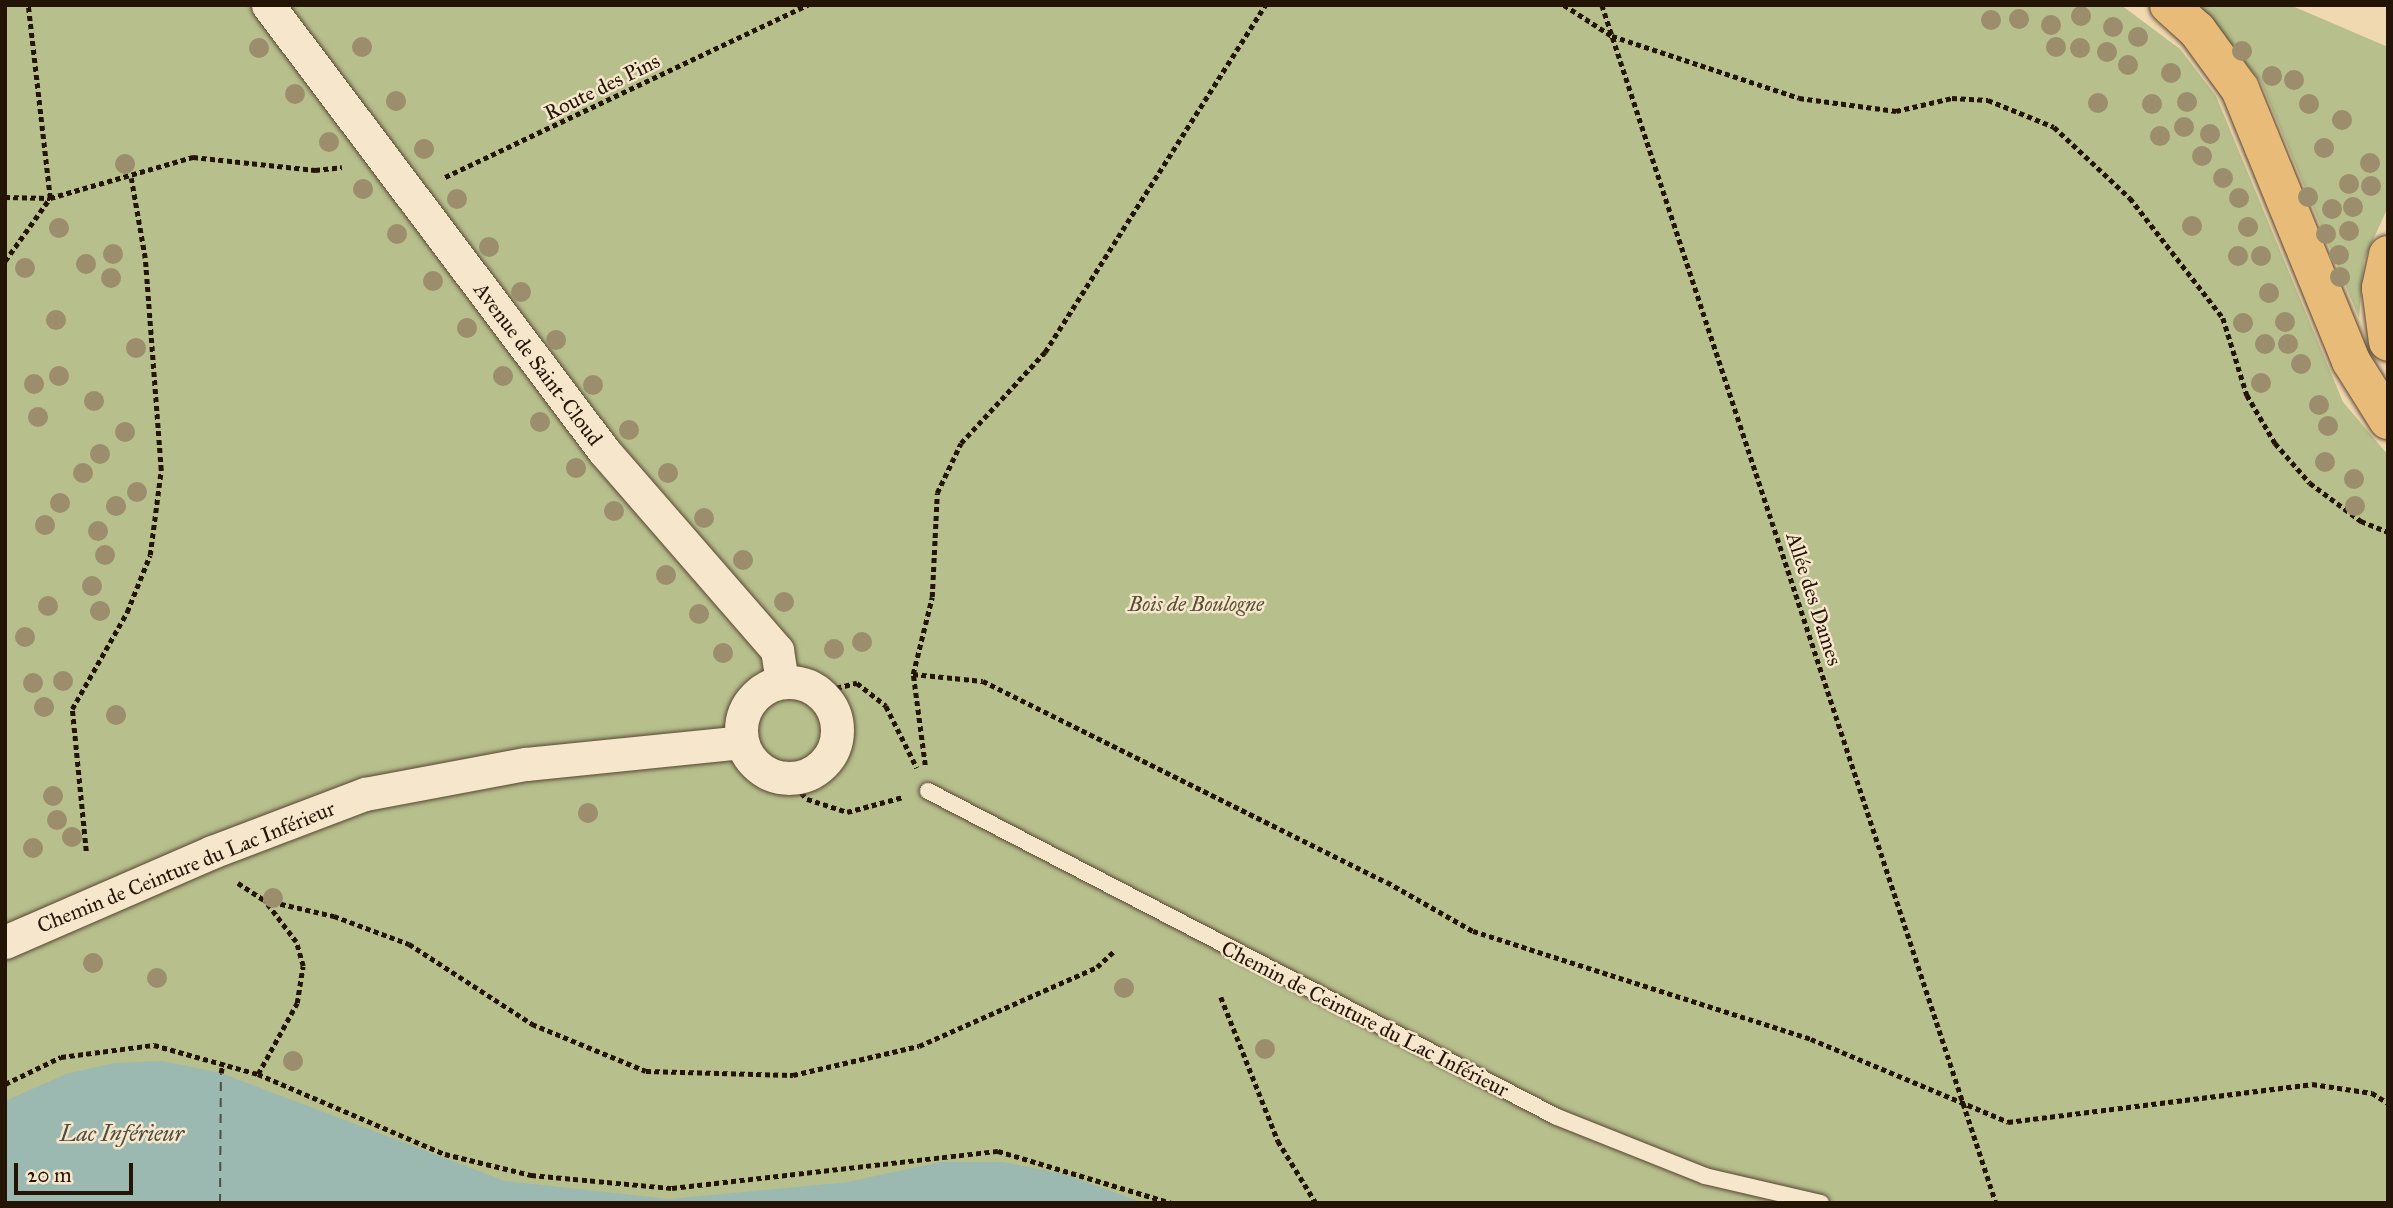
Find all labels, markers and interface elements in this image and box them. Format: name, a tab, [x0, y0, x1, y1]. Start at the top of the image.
street label: Route des Pins	[540, 48, 664, 126]
street label: Avenue de Saint-Cloud	[468, 277, 608, 451]
street label: Allée des Dames	[1781, 529, 1847, 669]
park label: Bois de Boulogne	[1128, 591, 1264, 617]
street label: Chemin de Ceinture du Lac Inférieur	[33, 796, 339, 938]
street label: Chemin de Ceinture du Lac Inférieur	[1217, 935, 1513, 1103]
water label: Lac Inférieur	[60, 1119, 184, 1147]
scale bar	[18, 1148, 136, 1192]
text: 20 m	[27, 1162, 72, 1188]

